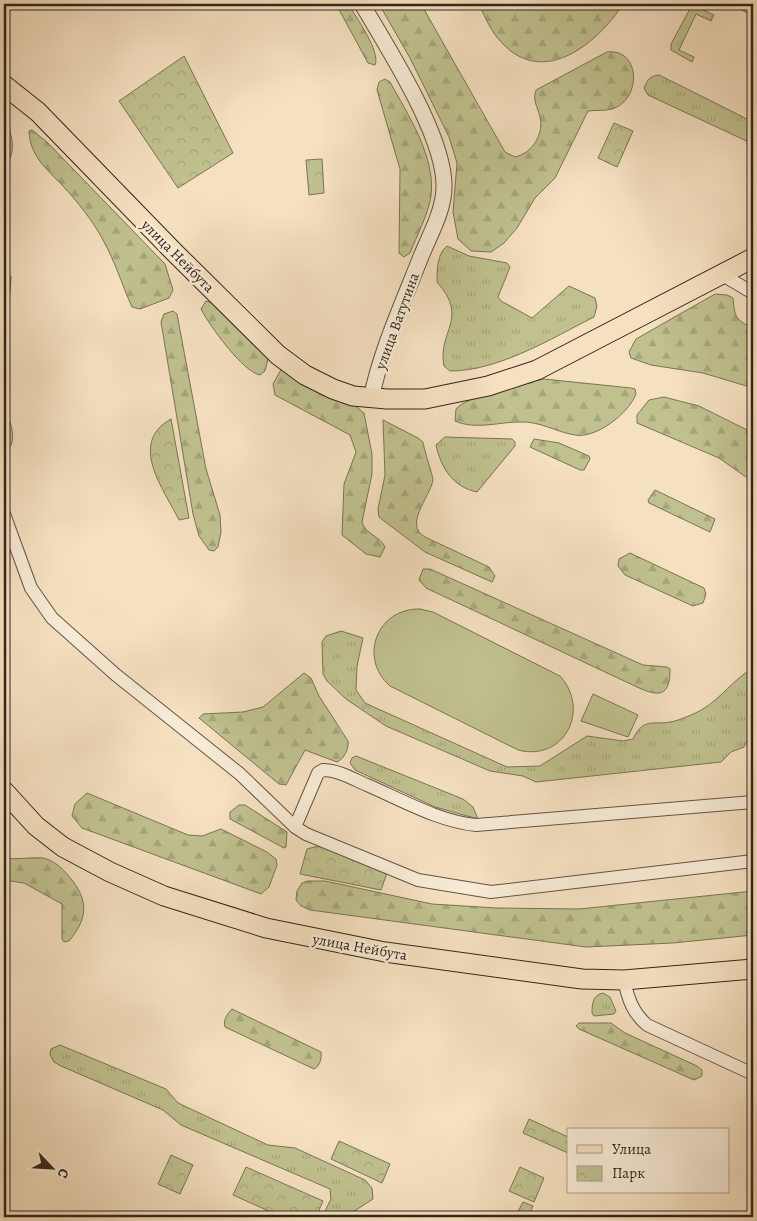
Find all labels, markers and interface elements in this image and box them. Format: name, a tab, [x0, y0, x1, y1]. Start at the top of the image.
street label: улица Нейбута	[136, 214, 219, 297]
street label: улица Ватутина	[370, 270, 424, 373]
street label: улица Нейбута	[310, 929, 409, 965]
legend	[567, 1128, 730, 1194]
text: Улица	[612, 1139, 651, 1159]
north arrow	[28, 1144, 78, 1194]
text: Парк	[612, 1163, 645, 1183]
text: С	[53, 1165, 74, 1182]

